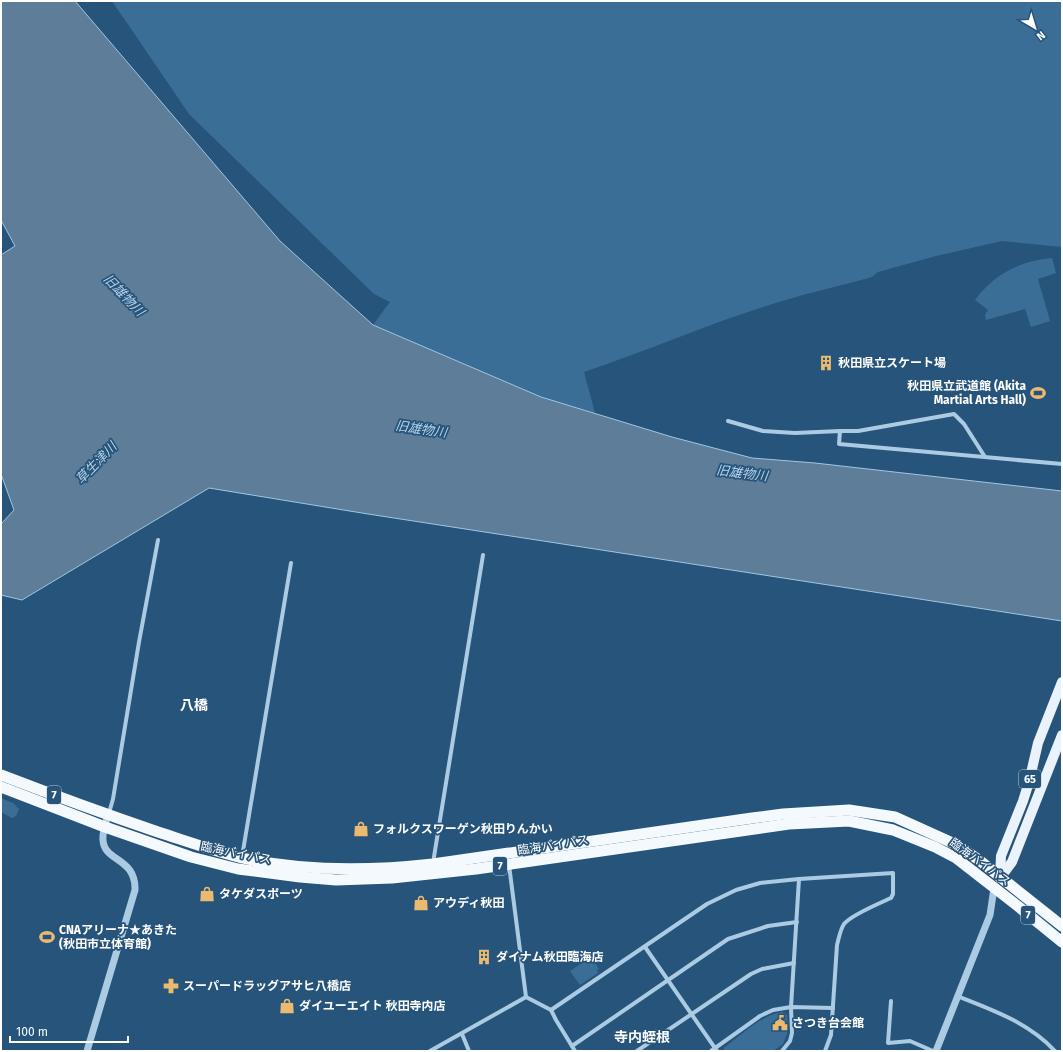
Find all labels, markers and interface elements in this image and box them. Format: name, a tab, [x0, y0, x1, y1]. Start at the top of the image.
north arrow	[1015, 8, 1055, 48]
text: N	[1034, 28, 1048, 43]
water label: 旧雄物川	[101, 271, 149, 320]
building icon: 秋田県立スケート場	[817, 354, 835, 372]
place label: 秋田県立スケート場	[838, 356, 946, 370]
place label: 秋田県立武道館 (Akita Martial Arts Hall)	[907, 379, 1026, 407]
sports icon: 秋田県立武道館 (Akita Martial Arts Hall)	[1029, 384, 1047, 402]
water label: 旧雄物川	[394, 418, 450, 440]
water label: 草生津川	[73, 438, 121, 487]
water label: 旧雄物川	[715, 462, 771, 484]
district label: 八橋	[180, 697, 208, 714]
road number: 65	[1019, 770, 1041, 788]
road number: 7	[47, 786, 61, 804]
shop icon: フォルクスワーゲン秋田りんかい	[352, 820, 370, 838]
place label: フォルクスワーゲン秋田りんかい	[373, 822, 553, 836]
street label: 臨海バイパス	[516, 832, 590, 858]
street label: 臨海バイパス	[947, 835, 1013, 889]
street label: 臨海バイパス	[199, 839, 273, 867]
road number: 7	[493, 857, 507, 875]
shop icon: タケダスポーツ	[198, 885, 216, 903]
place label: タケダスポーツ	[219, 887, 303, 901]
shop icon: アウディ秋田	[412, 894, 430, 912]
place label: アウディ秋田	[433, 896, 504, 910]
road number: 7	[1021, 906, 1035, 924]
place label: CNAアリーナ★あきた (秋田市立体育館)	[59, 923, 177, 951]
sports icon: CNAアリーナ★あきた (秋田市立体育館)	[38, 928, 56, 946]
building icon: ダイナム秋田臨海店	[475, 948, 493, 966]
place label: ダイナム秋田臨海店	[496, 950, 603, 964]
pharmacy icon: スーパードラッグアサヒ八橋店	[162, 977, 180, 995]
place label: スーパードラッグアサヒ八橋店	[183, 979, 351, 993]
shop icon: ダイユーエイト 秋田寺内店	[278, 997, 296, 1015]
place label: ダイユーエイト 秋田寺内店	[299, 999, 446, 1013]
public building icon: さつき台会館	[771, 1014, 789, 1032]
place label: さつき台会館	[792, 1016, 864, 1030]
scale bar	[10, 1018, 128, 1044]
text: 100 m	[16, 1025, 48, 1039]
district label: 寺内蛭根	[614, 1029, 670, 1046]

